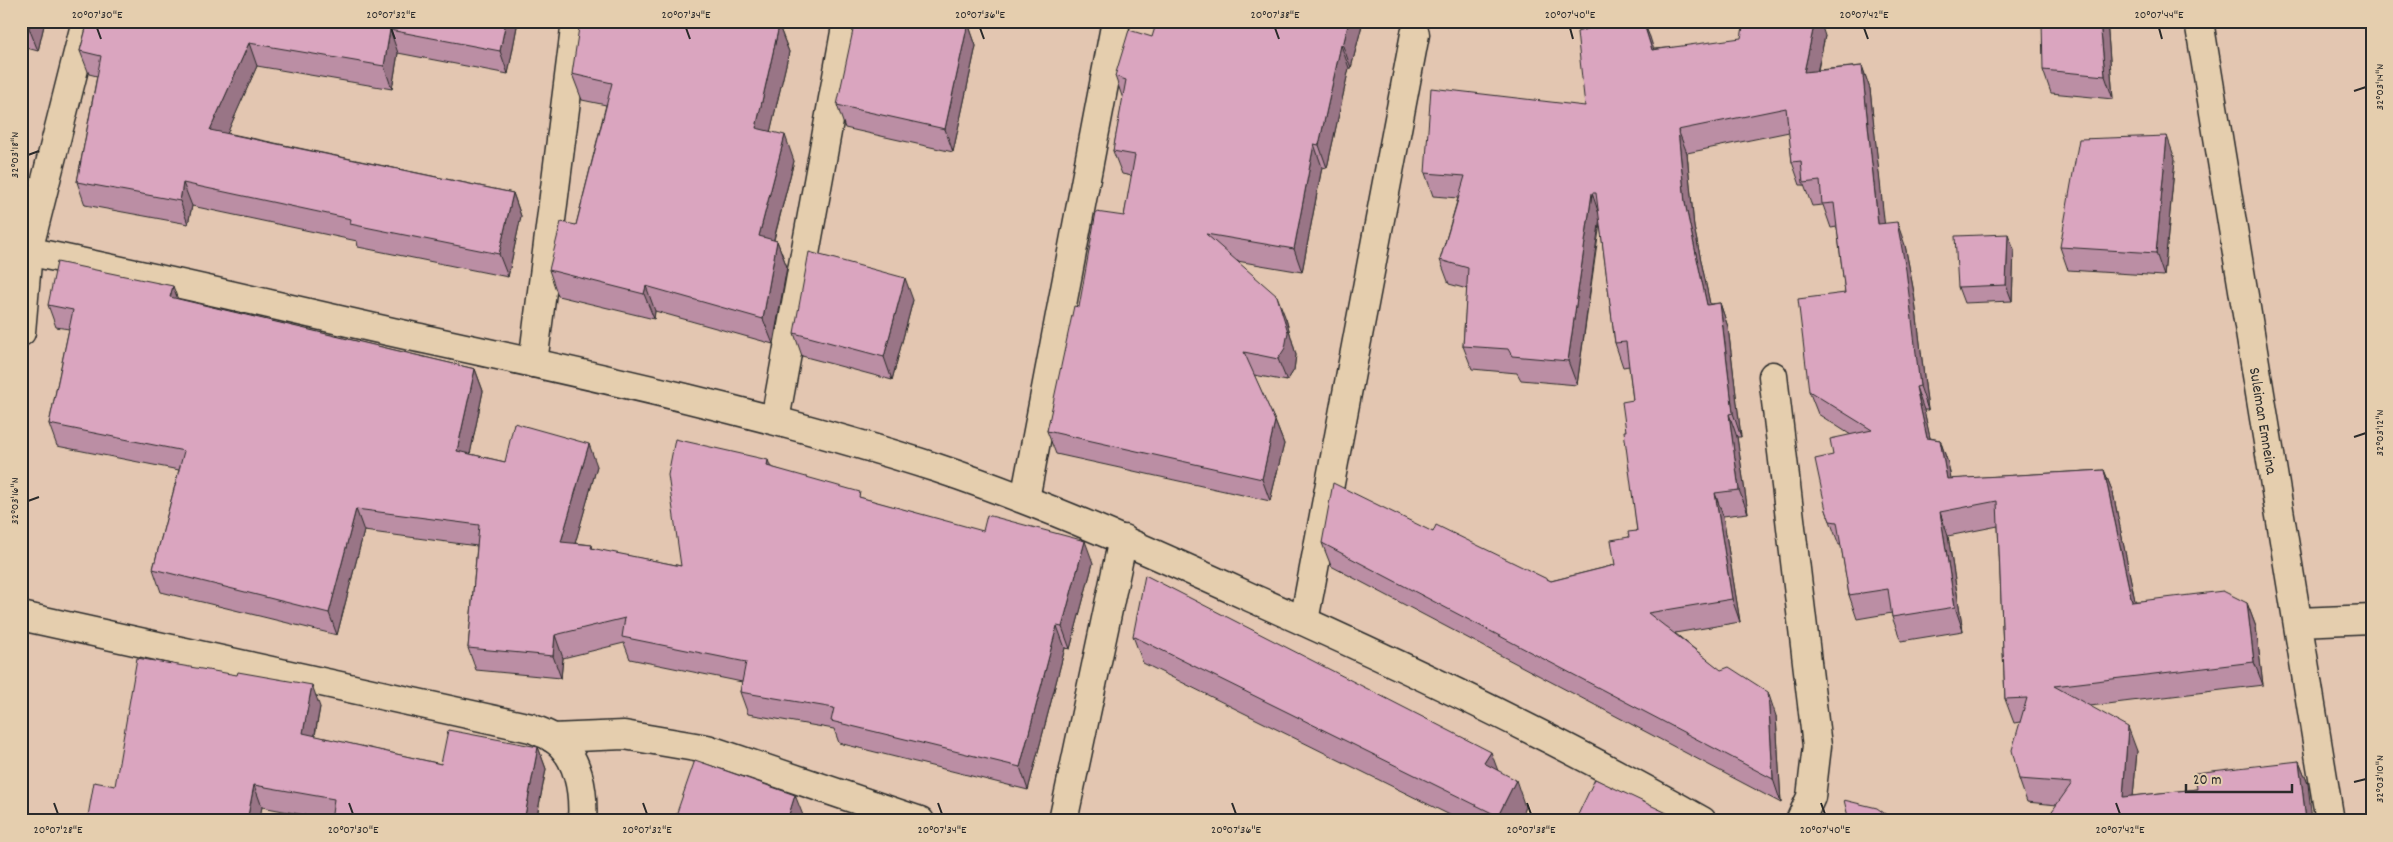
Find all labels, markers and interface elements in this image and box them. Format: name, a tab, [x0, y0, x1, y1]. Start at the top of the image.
text: 20°07'30"E	[72, 7, 123, 24]
text: 20°07'32"E	[366, 7, 416, 24]
text: 20°07'34"E	[661, 7, 711, 24]
text: 20°07'36"E	[955, 7, 1006, 24]
text: 20°07'38"E	[1251, 7, 1300, 24]
text: 20°07'40"E	[1545, 7, 1596, 24]
text: 20°07'42"E	[1839, 7, 1889, 24]
text: 20°07'44"E	[2135, 7, 2184, 24]
text: 32°03'14"N	[2372, 64, 2389, 110]
text: 32°03'18"N	[7, 132, 24, 178]
street label: Suleiman Emneina	[2242, 366, 2282, 477]
text: 32°03'12"N	[2372, 410, 2389, 456]
text: 32°03'16"N	[7, 477, 24, 525]
text: 32°03'10"N	[2372, 755, 2389, 803]
scale bar	[2186, 762, 2292, 794]
text: 20 m	[2193, 770, 2221, 792]
text: 20°07'28"E	[34, 822, 83, 839]
text: 20°07'30"E	[328, 822, 379, 839]
text: 20°07'32"E	[622, 822, 672, 839]
text: 20°07'34"E	[917, 822, 967, 839]
text: 20°07'36"E	[1211, 822, 1262, 839]
text: 20°07'38"E	[1507, 822, 1556, 839]
text: 20°07'40"E	[1800, 822, 1851, 839]
text: 20°07'42"E	[2095, 822, 2145, 839]

